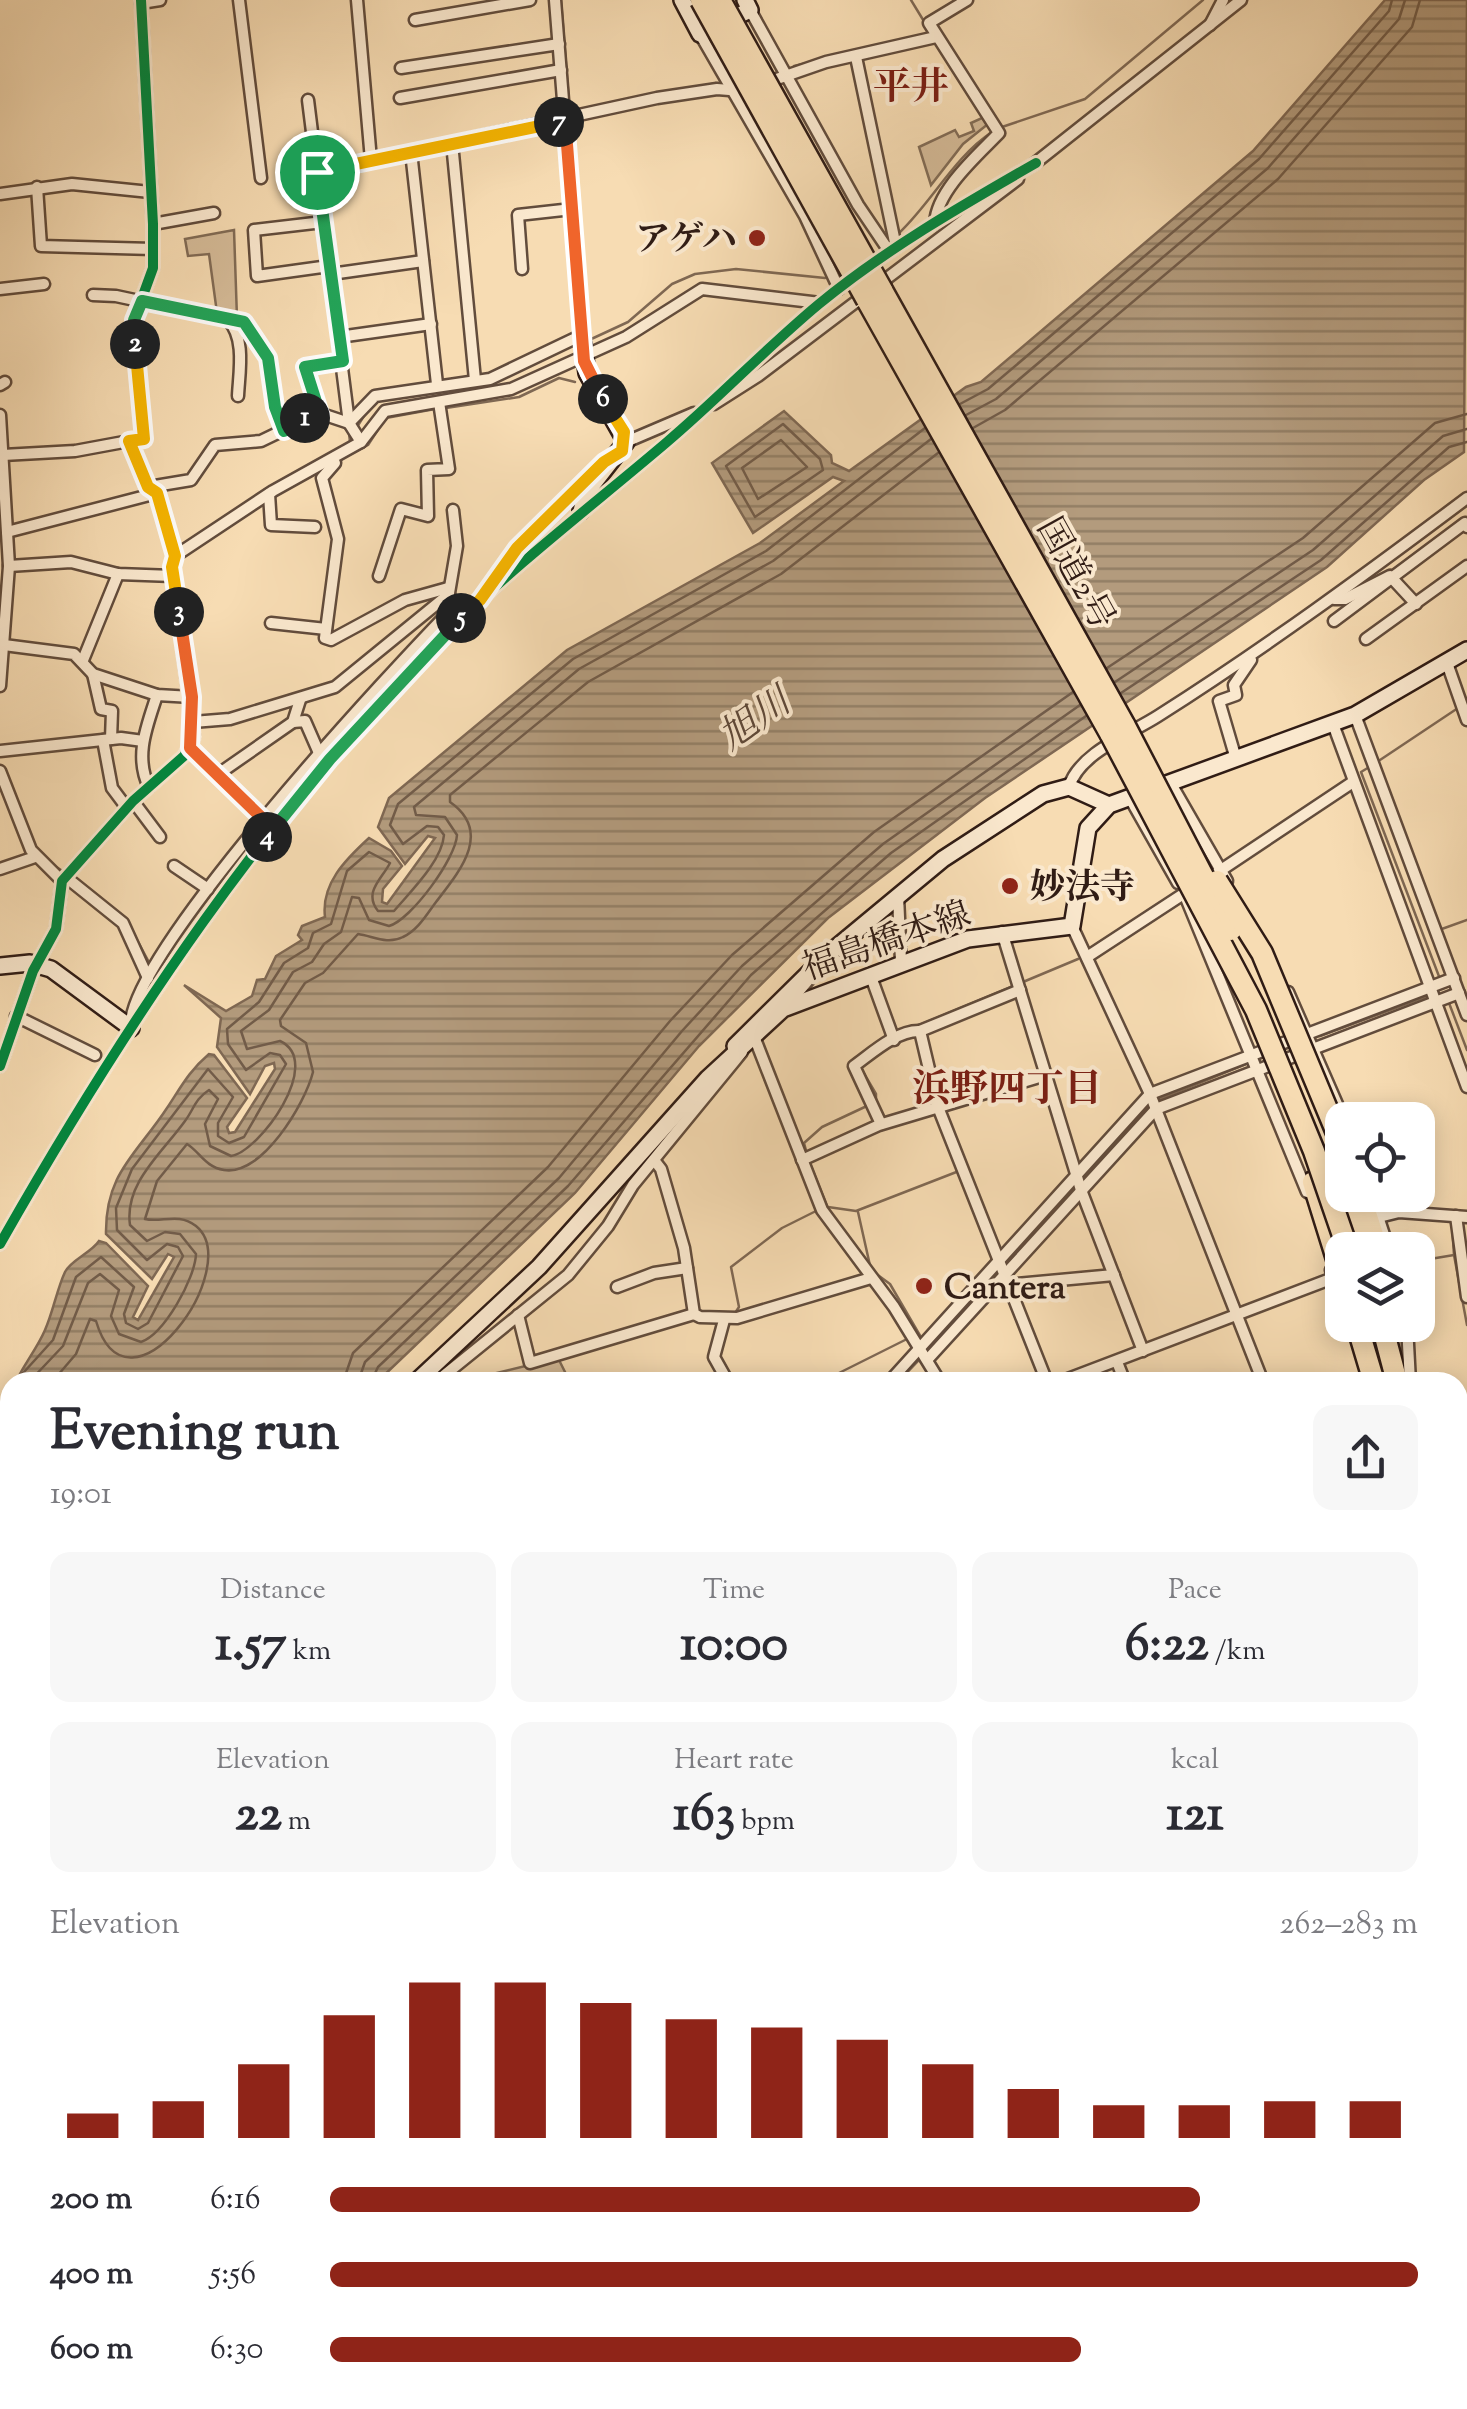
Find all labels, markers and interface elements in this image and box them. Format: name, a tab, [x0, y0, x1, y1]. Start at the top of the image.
district label: 平井	[873, 63, 949, 117]
pin: 7	[534, 97, 584, 147]
text: 7	[552, 102, 566, 142]
pin	[275, 130, 360, 215]
icon: arrive	[290, 145, 345, 200]
place label: アゲハ	[635, 216, 737, 267]
marker: アゲハ	[746, 227, 768, 249]
pin: 2	[110, 319, 160, 369]
text: 2	[128, 324, 142, 364]
pin: 6	[578, 374, 628, 424]
text: 6	[596, 379, 610, 419]
pin: 1	[280, 393, 330, 443]
text: 1	[300, 398, 310, 438]
street label: 国道2号	[1022, 509, 1126, 640]
pin: 3	[154, 587, 204, 637]
text: 3	[173, 592, 185, 632]
pin: 5	[436, 593, 486, 643]
text: 5	[456, 598, 466, 638]
water label: 旭川	[710, 675, 806, 765]
pin: 4	[242, 812, 292, 862]
text: 4	[260, 817, 274, 857]
place label: 妙法寺	[1030, 864, 1135, 915]
marker: 妙法寺	[999, 875, 1021, 897]
street label: 福島橋本線	[796, 891, 978, 996]
district label: 浜野四丁目	[912, 1065, 1102, 1119]
map controls	[1325, 1102, 1435, 1342]
button: locate	[1325, 1102, 1435, 1212]
button: layers	[1325, 1232, 1435, 1342]
place label: Cantera	[944, 1264, 1066, 1315]
marker: Cantera	[913, 1275, 935, 1297]
text: Evening run	[50, 1395, 339, 1474]
button: share	[1313, 1405, 1418, 1510]
text: 19:01	[50, 1472, 112, 1518]
text: Distance	[220, 1571, 326, 1611]
text: Time	[703, 1571, 765, 1611]
text: Pace	[1168, 1571, 1222, 1611]
text: 1.57	[215, 1611, 287, 1683]
text: 10:00	[680, 1611, 788, 1683]
text: 6:22	[1125, 1611, 1209, 1683]
text: km	[287, 1632, 331, 1672]
text: /km	[1209, 1632, 1265, 1672]
text: Elevation	[216, 1741, 330, 1781]
text: Heart rate	[674, 1741, 794, 1781]
text: kcal	[1171, 1741, 1219, 1781]
text: 22	[235, 1781, 282, 1853]
text: 163	[673, 1781, 735, 1853]
text: 121	[1166, 1781, 1224, 1853]
text: m	[282, 1802, 311, 1842]
text: bpm	[735, 1802, 795, 1842]
text: Elevation	[50, 1902, 180, 1948]
text: 262–283 m	[1280, 1902, 1418, 1948]
text: 200 m	[50, 2177, 132, 2223]
text: 6:16	[210, 2177, 261, 2223]
text: 400 m	[50, 2252, 133, 2298]
text: 5:56	[210, 2252, 256, 2298]
text: 600 m	[50, 2327, 133, 2373]
text: 6:30	[210, 2327, 263, 2373]

